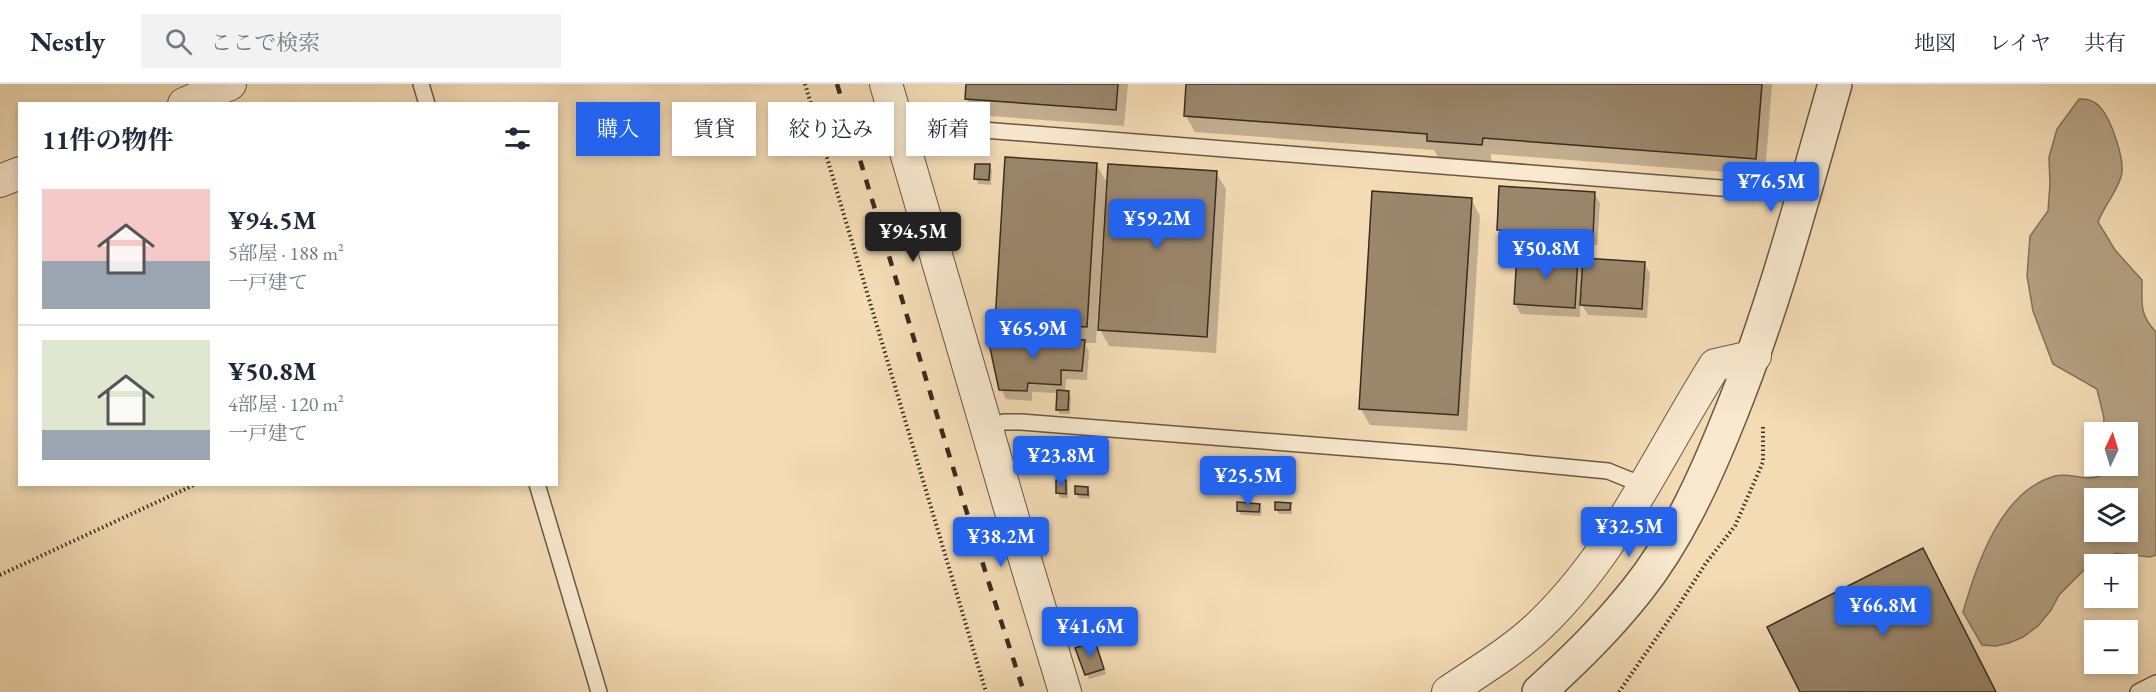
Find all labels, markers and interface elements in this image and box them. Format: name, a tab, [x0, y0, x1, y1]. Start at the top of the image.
search box	[141, 14, 561, 68]
text: Nestly	[30, 23, 105, 59]
icon: search	[162, 25, 195, 58]
text: ここで検索	[210, 28, 320, 57]
text: 地図	[1914, 29, 1956, 56]
text: レイヤ	[1989, 29, 2051, 56]
text: 共有	[2084, 29, 2126, 56]
chip: 購入	[576, 102, 660, 156]
chip: 賃貸	[672, 102, 756, 156]
chip: 絞り込み	[768, 102, 894, 156]
chip: 新着	[906, 102, 990, 156]
icon: filters	[501, 122, 534, 155]
text: 11件の物件	[42, 123, 174, 157]
pin: ¥76.5M	[1722, 162, 1820, 213]
text: ¥76.5M	[1737, 168, 1805, 194]
pin: ¥59.2M	[1108, 199, 1206, 250]
text: ¥94.5M	[228, 203, 317, 237]
text: ¥59.2M	[1123, 205, 1191, 231]
pin: ¥94.5M	[864, 212, 962, 263]
icon: home	[90, 213, 162, 285]
text: ¥94.5M	[879, 218, 947, 244]
pin: ¥50.8M	[1497, 229, 1595, 280]
text: ¥50.8M	[1512, 235, 1580, 261]
text: 5部屋 · 188 m²	[228, 240, 344, 266]
text: 一戸建て	[228, 269, 308, 295]
pin: ¥65.9M	[984, 309, 1082, 360]
text: ¥65.9M	[999, 315, 1067, 341]
text: ¥50.8M	[228, 354, 317, 388]
icon: home	[90, 364, 162, 436]
text: 4部屋 · 120 m²	[228, 391, 344, 417]
text: 一戸建て	[228, 420, 308, 446]
north arrow	[2084, 422, 2138, 476]
map controls	[2084, 422, 2138, 674]
pin: ¥23.8M	[1012, 436, 1110, 487]
text: ¥23.8M	[1027, 442, 1095, 468]
pin: ¥25.5M	[1199, 456, 1297, 507]
text: ¥25.5M	[1214, 462, 1282, 488]
button: layers	[2084, 488, 2138, 542]
pin: ¥32.5M	[1580, 507, 1678, 558]
text: ¥32.5M	[1595, 513, 1663, 539]
pin: ¥38.2M	[952, 517, 1050, 568]
text: ¥38.2M	[967, 523, 1035, 549]
button: +	[2084, 554, 2138, 608]
pin: ¥66.8M	[1834, 586, 1932, 637]
text: ¥66.8M	[1849, 592, 1917, 618]
pin: ¥41.6M	[1041, 607, 1139, 658]
text: ¥41.6M	[1056, 613, 1124, 639]
button: −	[2084, 620, 2138, 674]

